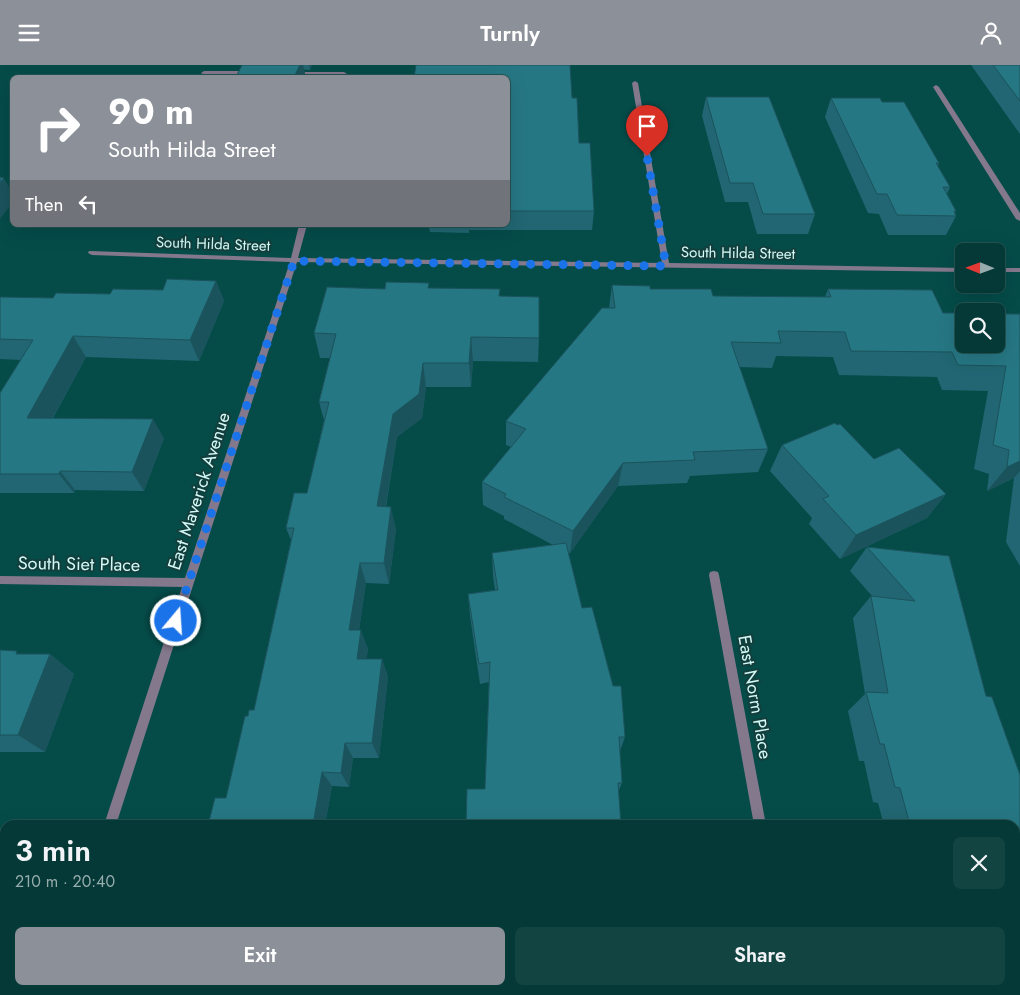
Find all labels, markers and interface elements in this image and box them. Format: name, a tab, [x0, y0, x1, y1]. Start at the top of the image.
text: Turnly	[480, 17, 540, 49]
icon: menu	[15, 19, 43, 47]
icon: person	[977, 19, 1005, 47]
text: 90 m	[108, 87, 194, 137]
icon: right	[25, 95, 90, 160]
pin	[626, 105, 668, 156]
icon: arrive	[633, 112, 661, 140]
text: South Hilda Street	[108, 133, 276, 165]
icon: left	[74, 190, 102, 218]
text: Then	[25, 191, 64, 218]
street label: South Hilda Street	[155, 231, 271, 257]
street label: South Hilda Street	[681, 241, 796, 265]
north arrow	[955, 243, 1005, 293]
map controls	[955, 243, 1005, 353]
button: search	[955, 303, 1005, 353]
street label: East Maverick Avenue	[161, 409, 237, 573]
street label: South Siet Place	[18, 550, 140, 578]
position arrow	[149, 594, 201, 646]
street label: East Norm Place	[731, 633, 779, 761]
text: 3 min	[15, 829, 91, 872]
button: close	[953, 837, 1005, 889]
text: 210 m · 20:40	[15, 870, 115, 893]
button: Exit	[15, 927, 505, 985]
button: Share	[515, 927, 1005, 985]

